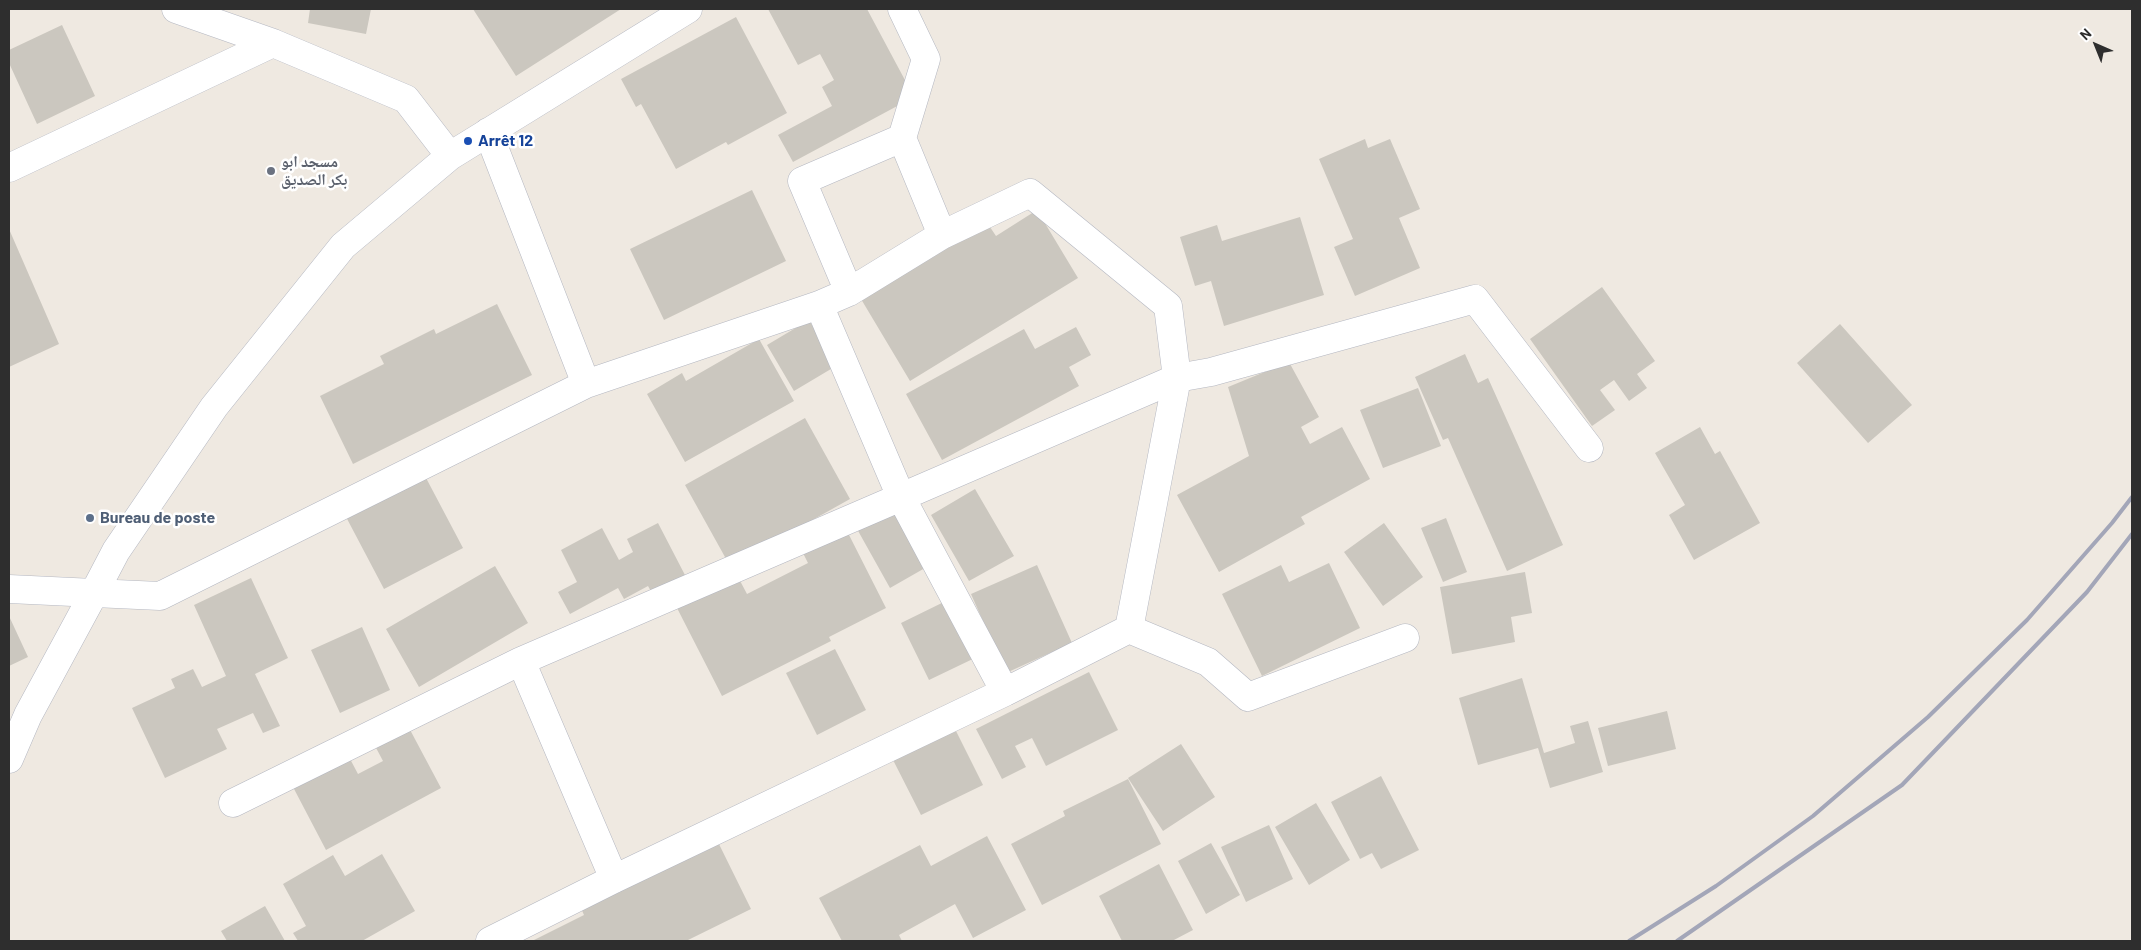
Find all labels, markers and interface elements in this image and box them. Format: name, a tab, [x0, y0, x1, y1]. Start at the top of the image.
north arrow	[2071, 20, 2121, 70]
text: N	[2076, 25, 2094, 43]
place label: Arrêt 12	[478, 131, 533, 151]
marker: Arrêt 12	[462, 135, 474, 147]
place label: مسجد ابو بكر الصديق	[281, 152, 347, 190]
marker: مسجد ابو بكر الصديق	[265, 165, 277, 177]
place label: Bureau de poste	[100, 508, 215, 528]
marker: Bureau de poste	[84, 512, 96, 524]

